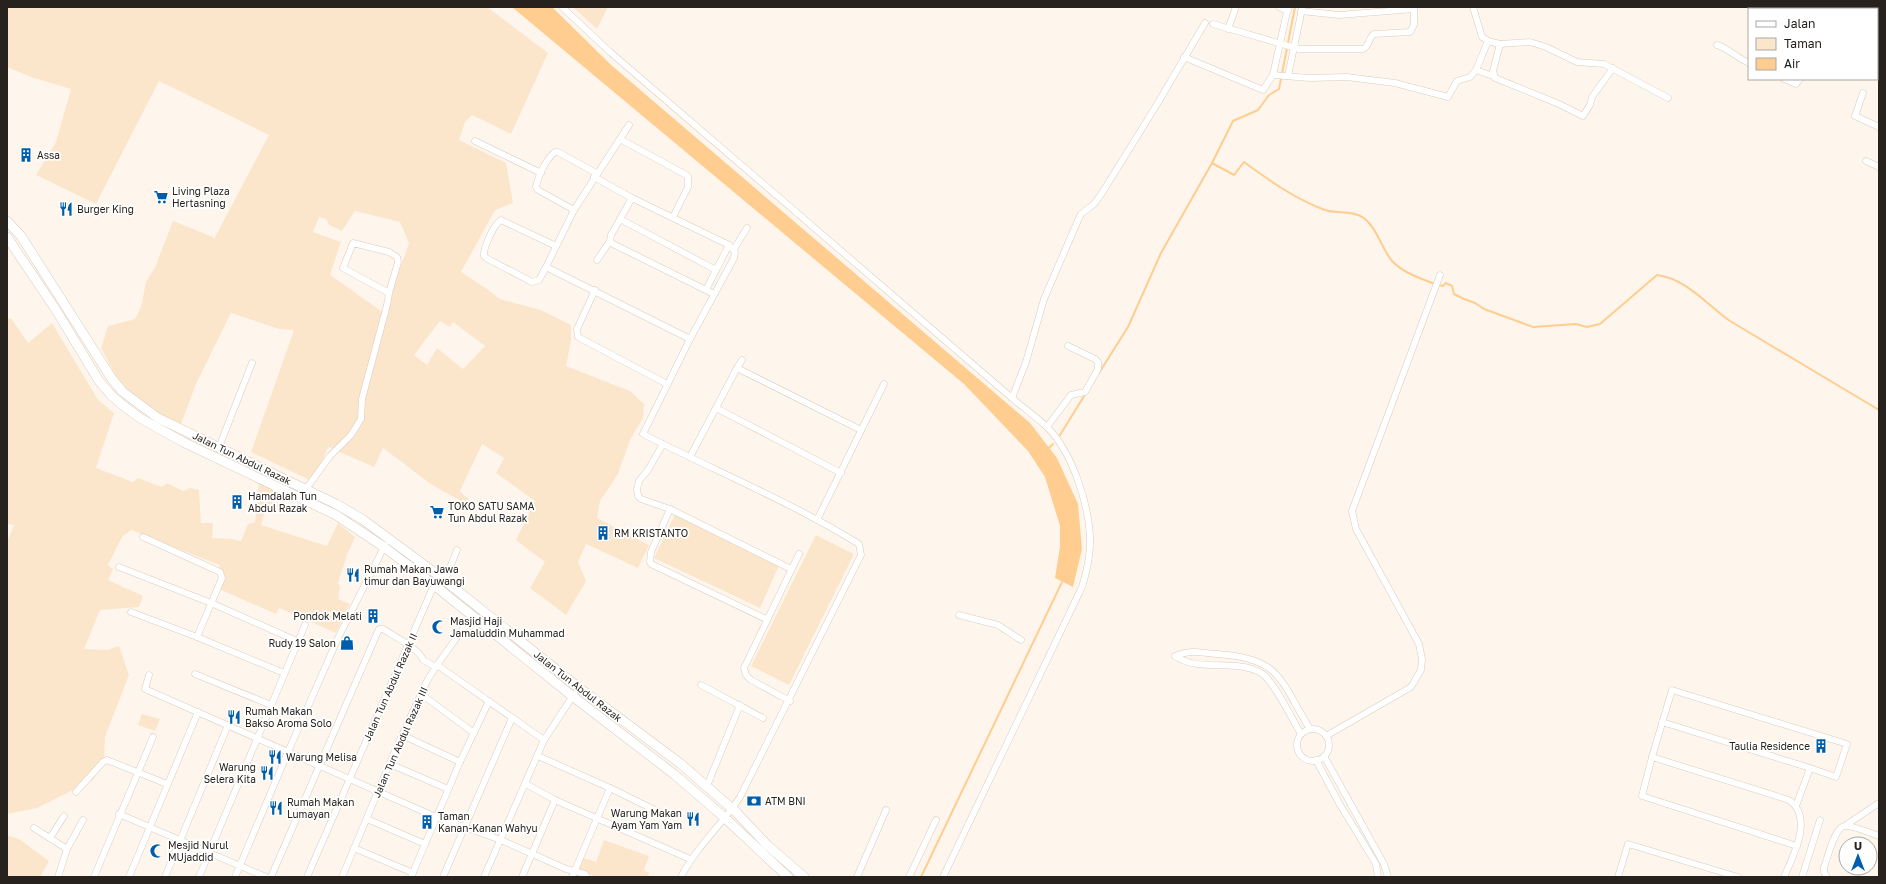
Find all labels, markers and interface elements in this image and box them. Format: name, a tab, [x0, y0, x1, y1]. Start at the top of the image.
legend	[1748, 8, 1878, 80]
text: Jalan	[1784, 16, 1815, 31]
text: Taman	[1784, 36, 1822, 51]
text: Air	[1784, 56, 1800, 71]
building icon: Assa	[18, 147, 34, 163]
place label: Assa	[37, 149, 60, 161]
place label: Living Plaza Hertasning	[172, 185, 230, 209]
supermarket icon: Living Plaza Hertasning	[153, 189, 169, 205]
restaurant icon: Burger King	[58, 201, 74, 217]
place label: Burger King	[77, 203, 134, 215]
street label: Jalan Tun Abdul Razak	[191, 429, 294, 487]
place label: Hamdalah Tun Abdul Razak	[248, 490, 317, 514]
building icon: Hamdalah Tun Abdul Razak	[229, 494, 245, 510]
place label: TOKO SATU SAMA Tun Abdul Razak	[448, 500, 535, 524]
supermarket icon: TOKO SATU SAMA Tun Abdul Razak	[429, 504, 445, 520]
building icon: RM KRISTANTO	[595, 525, 611, 541]
place label: RM KRISTANTO	[614, 527, 688, 539]
place label: Rumah Makan Jawa timur dan Bayuwangi	[364, 563, 465, 587]
restaurant icon: Rumah Makan Jawa timur dan Bayuwangi	[345, 567, 361, 583]
building icon: Pondok Melati	[365, 608, 381, 624]
place label: Pondok Melati	[293, 610, 362, 622]
place label: Masjid Haji Jamaluddin Muhammad	[450, 615, 565, 639]
mosque icon: Masjid Haji Jamaluddin Muhammad	[431, 619, 447, 635]
street label: Jalan Tun Abdul Razak II	[361, 631, 419, 743]
shop icon: Rudy 19 Salon	[339, 635, 355, 651]
place label: Rudy 19 Salon	[268, 637, 336, 649]
street label: Jalan Tun Abdul Razak	[532, 648, 625, 724]
street label: Jalan Tun Abdul Razak III	[370, 685, 430, 799]
place label: Rumah Makan Bakso Aroma Solo	[245, 705, 332, 729]
restaurant icon: Rumah Makan Bakso Aroma Solo	[226, 709, 242, 725]
building icon: Taulia Residence	[1813, 738, 1829, 754]
place label: Taulia Residence	[1729, 740, 1810, 752]
restaurant icon: Warung Melisa	[267, 749, 283, 765]
place label: Warung Melisa	[286, 751, 357, 763]
place label: Warung Selera Kita	[204, 761, 256, 785]
restaurant icon: Warung Selera Kita	[259, 765, 275, 781]
bank icon: ATM BNI	[746, 793, 762, 809]
place label: ATM BNI	[765, 795, 806, 807]
place label: Rumah Makan Lumayan	[287, 796, 354, 820]
restaurant icon: Rumah Makan Lumayan	[268, 800, 284, 816]
place label: Warung Makan Ayam Yam Yam	[611, 807, 682, 831]
place label: Taman Kanan-Kanan Wahyu	[438, 810, 538, 834]
restaurant icon: Warung Makan Ayam Yam Yam	[685, 811, 701, 827]
building icon: Taman Kanan-Kanan Wahyu	[419, 814, 435, 830]
north arrow	[1838, 836, 1878, 876]
place label: Mesjid Nurul MUjaddid	[168, 839, 229, 863]
text: U	[1854, 839, 1862, 852]
mosque icon: Mesjid Nurul MUjaddid	[149, 843, 165, 859]

